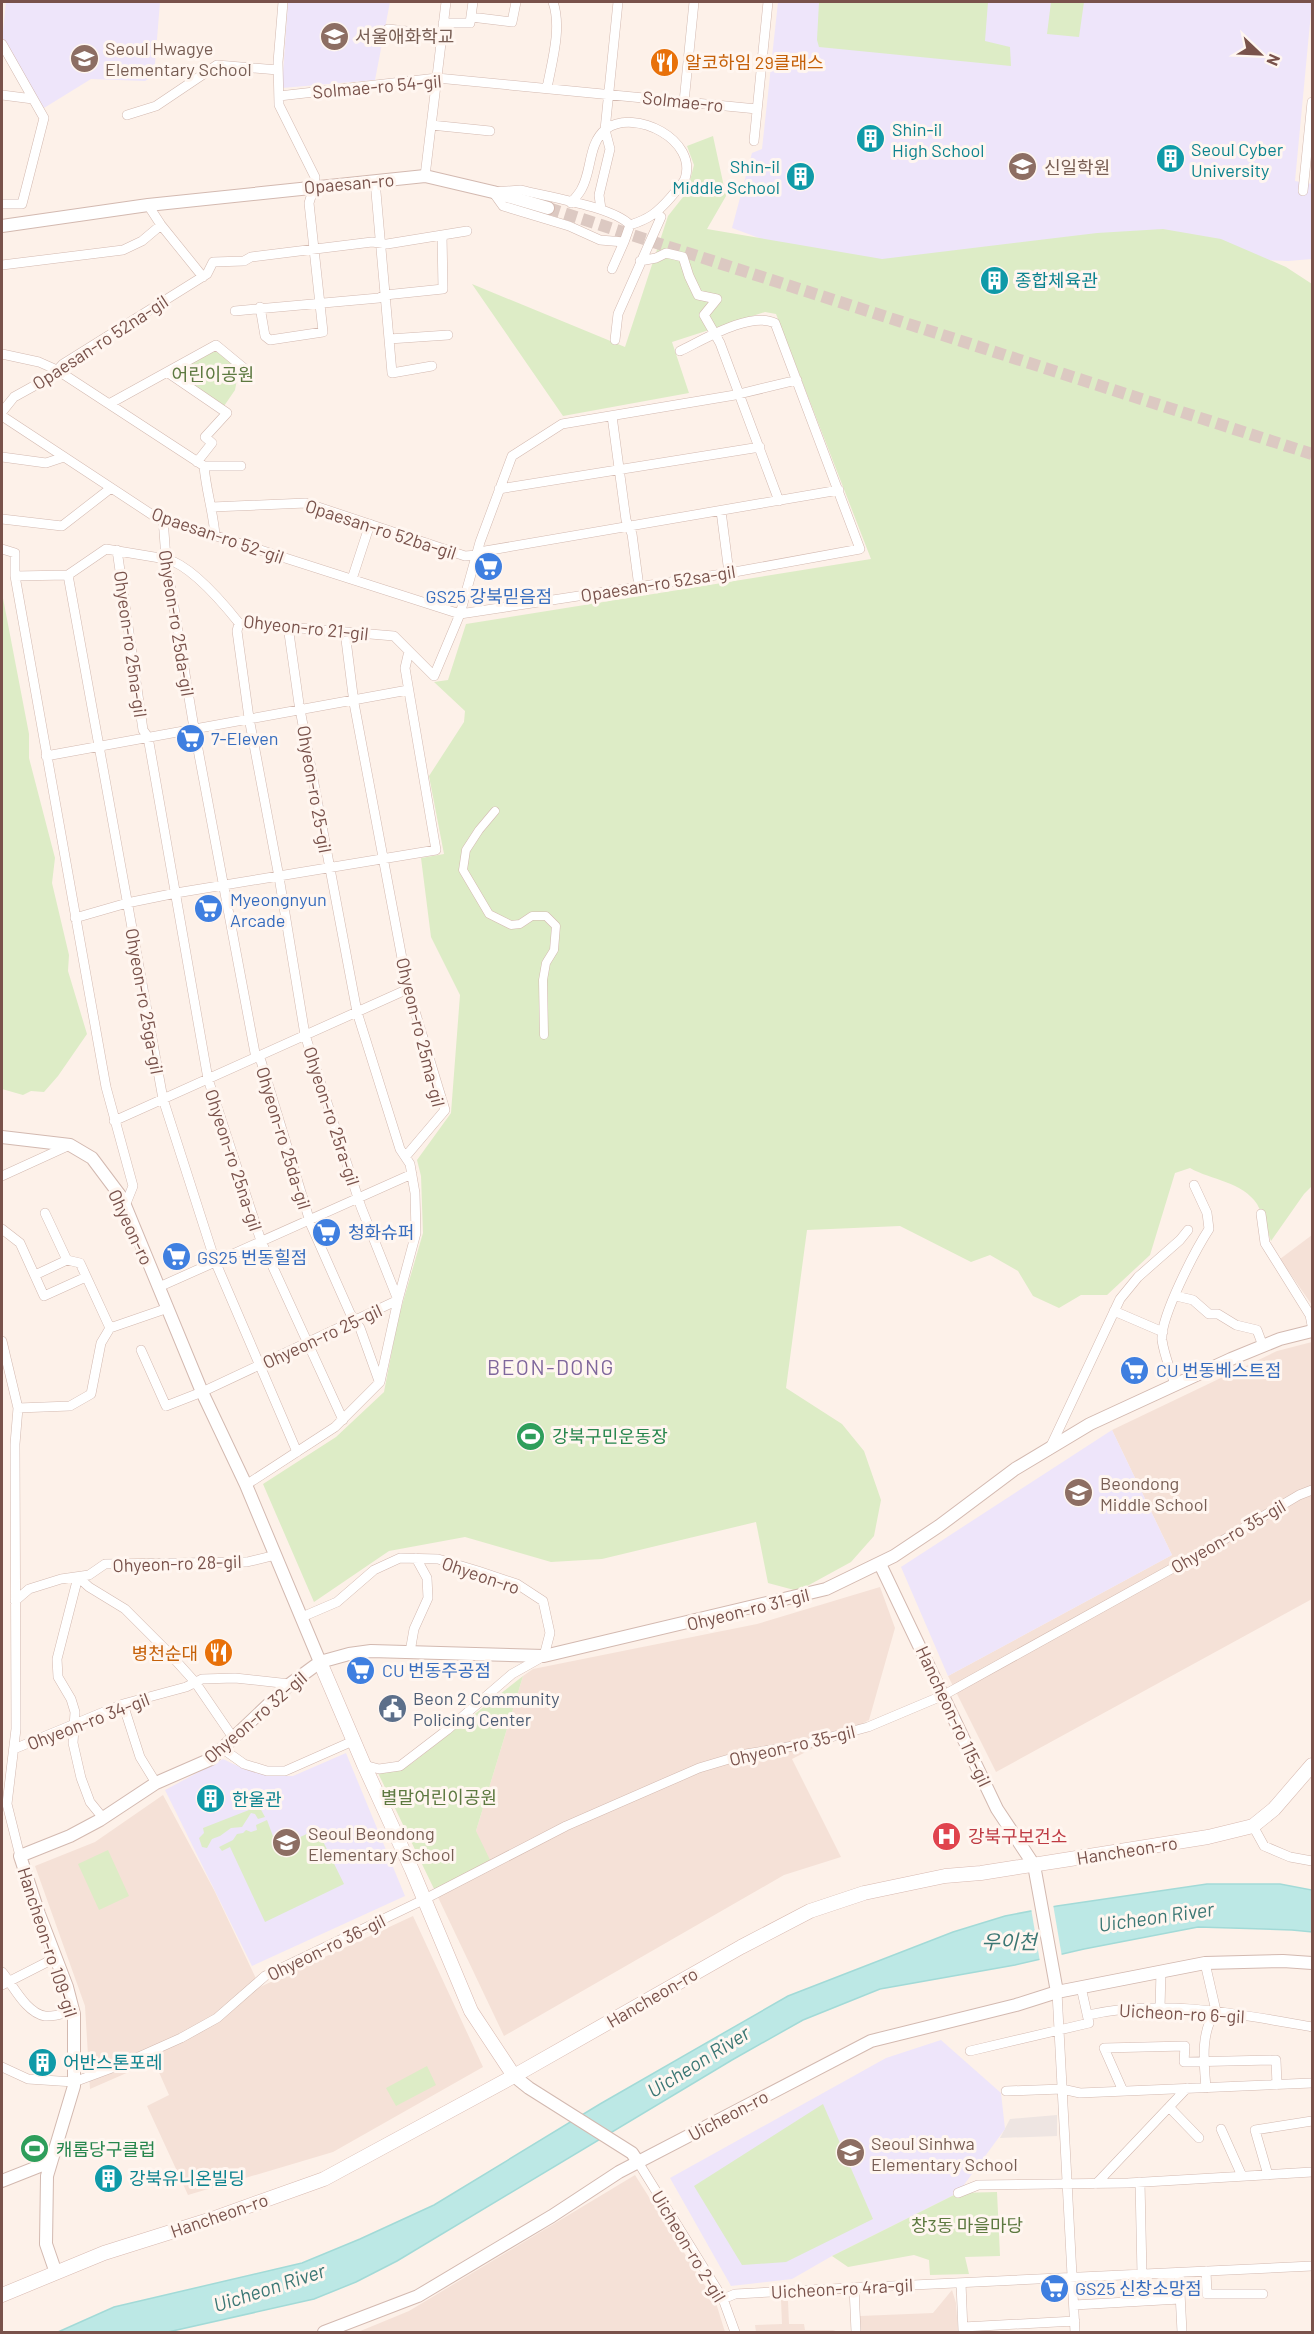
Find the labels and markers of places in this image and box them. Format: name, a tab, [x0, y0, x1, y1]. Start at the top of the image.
school or university icon: 서울애화학교	[318, 20, 350, 52]
place label: 서울애화학교	[355, 25, 454, 47]
place label: Seoul Hwagye Elementary School	[105, 37, 252, 80]
school or university icon: Seoul Hwagye Elementary School	[68, 42, 100, 74]
restaurant icon: 알코하임 29클래스	[648, 46, 680, 78]
place label: 알코하임 29클래스	[685, 51, 824, 73]
place label: Shin-il High School	[892, 118, 985, 161]
building icon: Shin-il High School	[855, 123, 887, 155]
place label: Seoul Cyber University	[1191, 138, 1284, 181]
building icon: Seoul Cyber University	[1154, 143, 1186, 175]
school or university icon: 신일학원	[1007, 151, 1039, 183]
place label: Shin-il Middle School	[672, 155, 780, 198]
place label: 신일학원	[1044, 156, 1110, 178]
building icon: Shin-il Middle School	[785, 160, 817, 192]
building icon: 종합체육관	[978, 264, 1010, 296]
place label: 종합체육관	[1015, 269, 1098, 291]
supermarket icon: GS25 강북믿음점	[473, 551, 505, 583]
place label: GS25 강북믿음점	[426, 585, 552, 607]
supermarket icon: 7-Eleven	[174, 722, 206, 754]
place label: 7-Eleven	[211, 727, 279, 749]
place label: Myeongnyun Arcade	[230, 888, 327, 931]
supermarket icon: Myeongnyun Arcade	[193, 893, 225, 925]
supermarket icon: 청화슈퍼	[311, 1216, 343, 1248]
place label: 청화슈퍼	[348, 1221, 414, 1243]
supermarket icon: GS25 번동힐점	[160, 1241, 192, 1273]
place label: GS25 번동힐점	[197, 1246, 307, 1268]
supermarket icon: CU 번동베스트점	[1119, 1354, 1151, 1386]
place label: CU 번동베스트점	[1156, 1359, 1282, 1381]
sports icon: 강북구민운동장	[515, 1420, 547, 1452]
place label: 강북구민운동장	[552, 1425, 668, 1447]
place label: Beondong Middle School	[1100, 1472, 1208, 1515]
school or university icon: Beondong Middle School	[1063, 1477, 1095, 1509]
restaurant icon: 병천순대	[203, 1637, 235, 1669]
place label: 병천순대	[132, 1642, 198, 1664]
supermarket icon: CU 번동주공점	[345, 1654, 377, 1686]
place label: CU 번동주공점	[382, 1659, 491, 1681]
place label: Beon 2 Community Policing Center	[413, 1687, 560, 1730]
public building icon: Beon 2 Community Policing Center	[376, 1692, 408, 1724]
building icon: 한울관	[195, 1783, 227, 1815]
place label: 한울관	[232, 1788, 282, 1810]
hospital icon: 강북구보건소	[931, 1820, 963, 1852]
place label: Seoul Beondong Elementary School	[308, 1822, 455, 1865]
place label: 강북구보건소	[968, 1825, 1067, 1847]
school or university icon: Seoul Beondong Elementary School	[271, 1827, 303, 1859]
building icon: 어반스톤포레	[26, 2046, 58, 2078]
place label: 어반스톤포레	[63, 2051, 162, 2073]
place label: Seoul Sinhwa Elementary School	[871, 2132, 1018, 2175]
sports icon: 캐롬당구클럽	[19, 2133, 51, 2165]
school or university icon: Seoul Sinhwa Elementary School	[834, 2137, 866, 2169]
place label: 캐롬당구클럽	[56, 2138, 155, 2160]
building icon: 강북유니온빌딩	[92, 2162, 124, 2194]
place label: 강북유니온빌딩	[129, 2167, 245, 2189]
supermarket icon: GS25 신창소망점	[1038, 2272, 1070, 2304]
place label: GS25 신창소망점	[1075, 2277, 1202, 2299]

